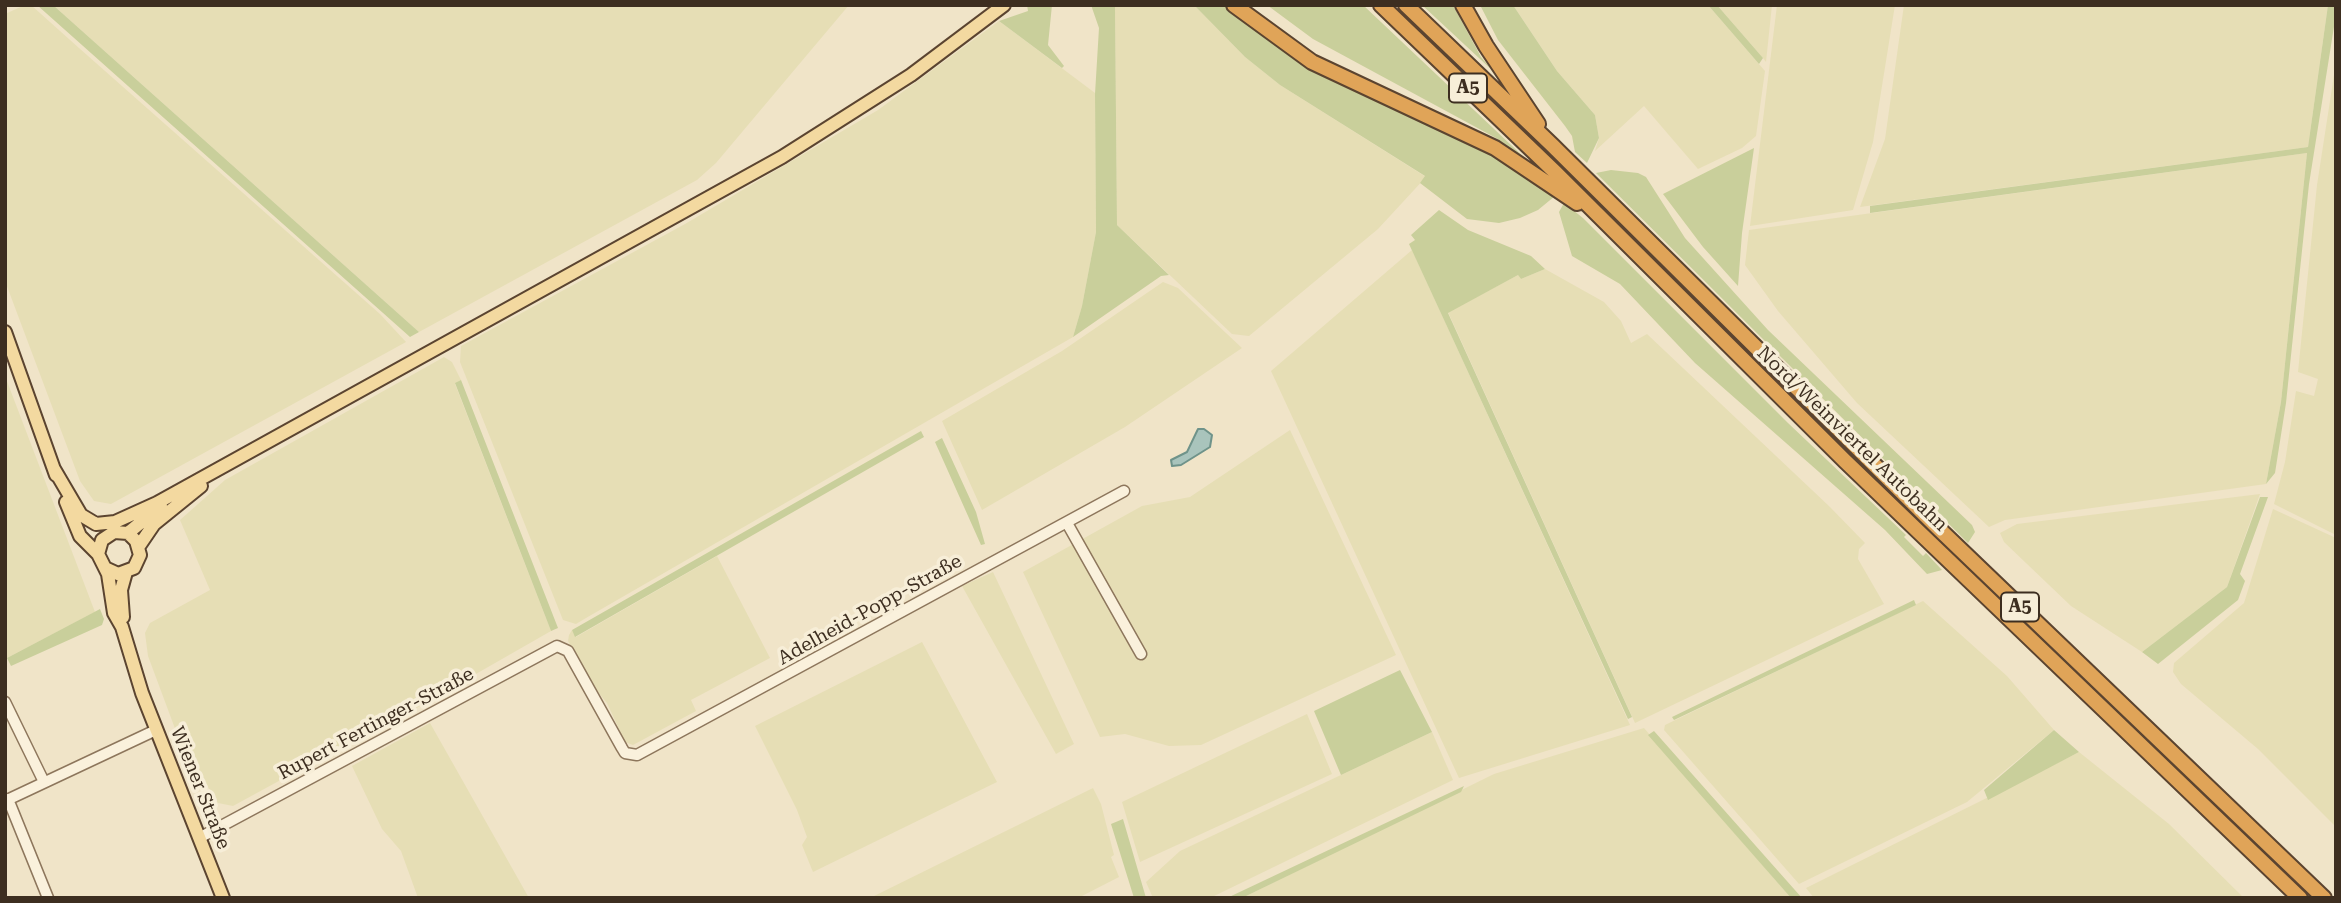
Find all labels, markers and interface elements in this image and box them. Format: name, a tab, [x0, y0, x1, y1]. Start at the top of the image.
road number: A5	[1449, 74, 1487, 102]
street label: Nord/Weinviertel Autobahn	[1752, 342, 1952, 536]
street label: Adelheid-Popp-Straße	[774, 550, 966, 670]
road number: A5	[2001, 592, 2039, 622]
street label: Rupert Fertinger-Straße	[274, 663, 478, 785]
street label: Wiener Straße	[165, 723, 235, 853]

